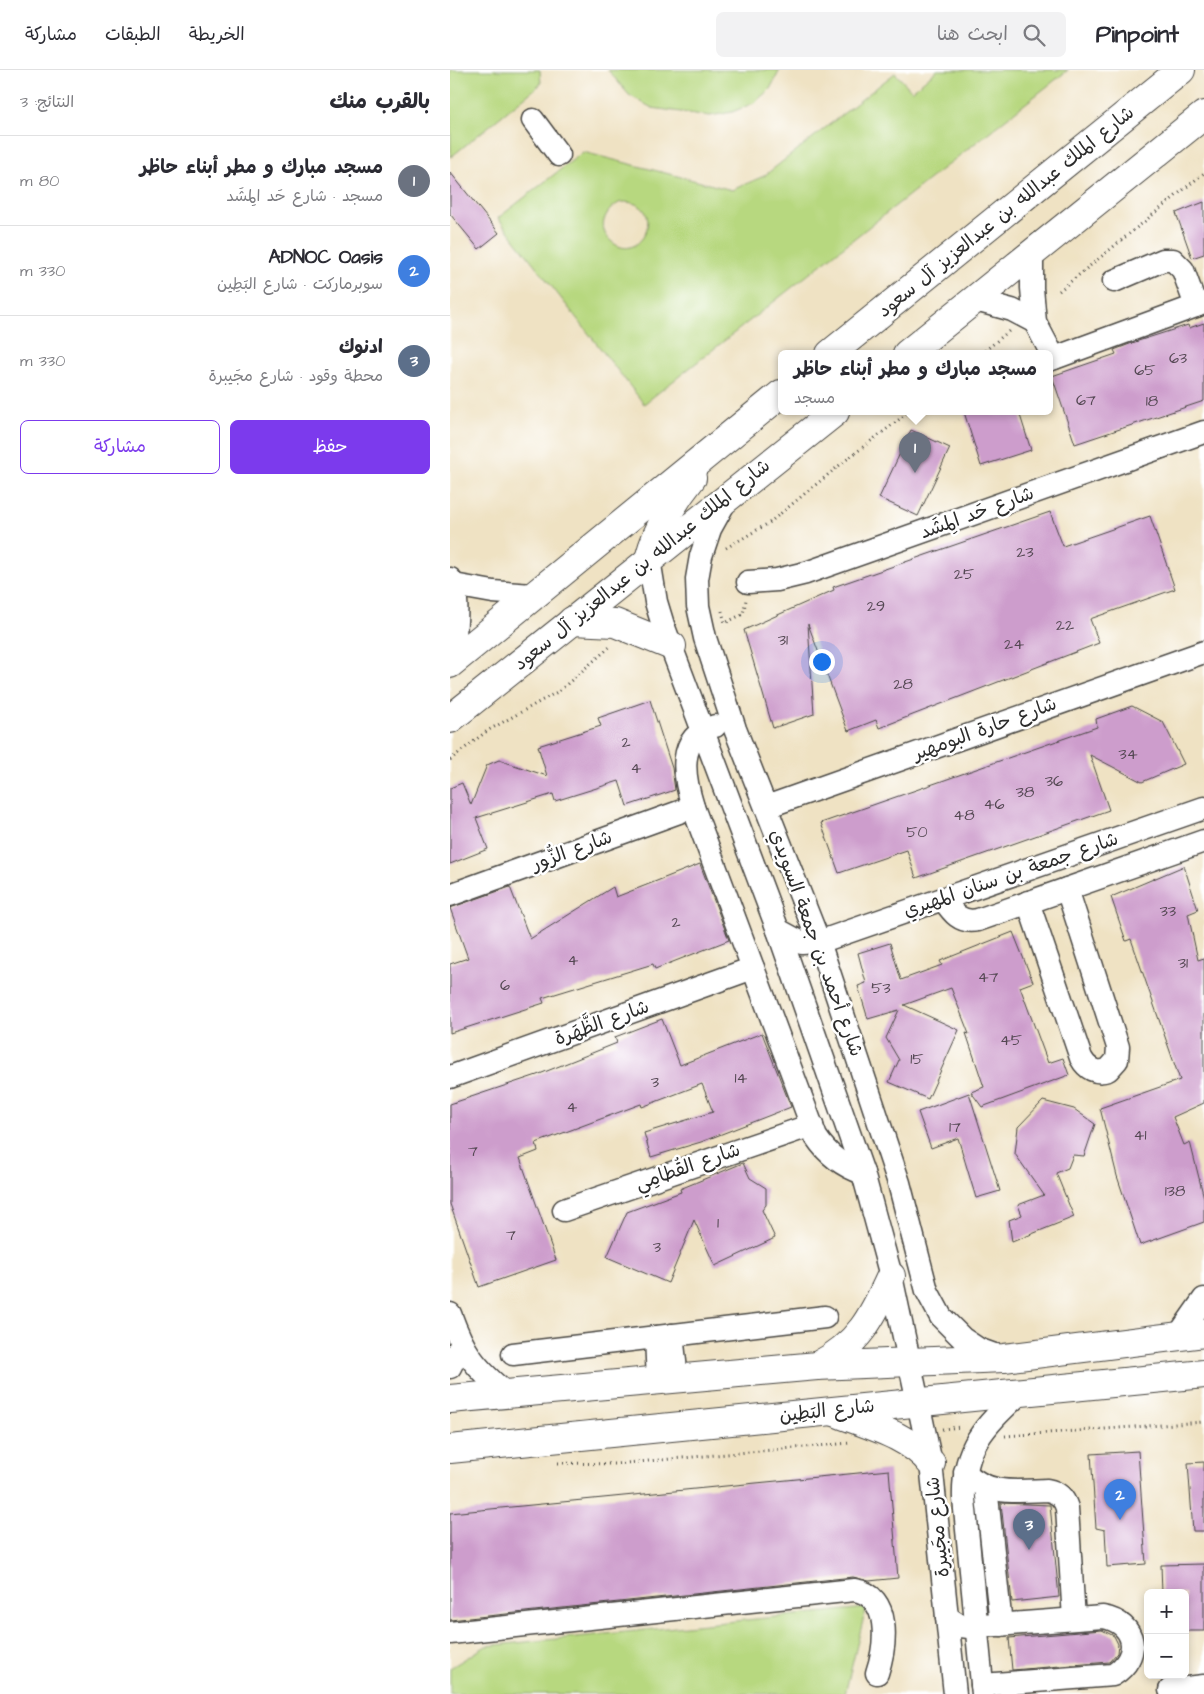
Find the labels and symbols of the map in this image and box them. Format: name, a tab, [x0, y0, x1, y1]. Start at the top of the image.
street label: شارع الملك عبدالله بن عبدالعزيز آل سعود	[872, 100, 1140, 324]
house number: 63	[1169, 347, 1187, 369]
house number: 65	[1134, 359, 1156, 381]
house number: 67	[1076, 389, 1096, 411]
house number: 18	[1146, 390, 1158, 412]
pin: 1	[899, 432, 931, 473]
street label: شارع الملك عبدالله بن عبدالعزيز آل سعود	[508, 453, 776, 677]
street label: شارع حَد المِشَد	[916, 480, 1038, 546]
house number: 23	[1016, 541, 1034, 563]
house number: 25	[954, 563, 975, 585]
house number: 29	[867, 595, 885, 617]
house number: 22	[1056, 614, 1074, 636]
house number: 31	[778, 629, 788, 651]
house number: 24	[1004, 633, 1024, 655]
your location	[809, 649, 835, 675]
house number: 28	[893, 673, 913, 695]
street label: شارع حارة البومهير	[907, 690, 1061, 768]
house number: 2	[621, 731, 631, 753]
house number: 34	[1118, 743, 1138, 765]
house number: 4	[631, 757, 642, 779]
house number: 36	[1045, 770, 1063, 792]
house number: 38	[1016, 781, 1034, 803]
house number: 46	[984, 793, 1004, 815]
house number: 48	[953, 804, 975, 826]
house number: 50	[906, 821, 928, 843]
street label: شارع الزُّور	[525, 822, 616, 879]
street label: شارع جمعة بن سنان المهيري	[900, 825, 1122, 925]
street label: شارع أحمد بن جمعة السويدي	[762, 826, 870, 1060]
house number: 33	[1160, 900, 1176, 922]
house number: 2	[671, 911, 681, 933]
house number: 4	[568, 949, 579, 971]
house number: 31	[1178, 952, 1188, 974]
house number: 47	[978, 966, 999, 988]
house number: 6	[500, 974, 510, 996]
house number: 53	[871, 977, 891, 999]
street label: شارع الظَّهَرة	[550, 990, 653, 1053]
house number: 45	[1000, 1029, 1023, 1051]
house number: 15	[910, 1048, 924, 1070]
house number: 14	[735, 1067, 748, 1089]
house number: 3	[651, 1071, 659, 1093]
house number: 4	[567, 1096, 578, 1118]
house number: 17	[949, 1116, 961, 1138]
house number: 41	[1134, 1124, 1146, 1146]
street label: شارع القُطامِي	[632, 1136, 745, 1199]
house number: 7	[468, 1140, 478, 1162]
house number: 138	[1165, 1180, 1185, 1202]
house number: 1	[717, 1212, 719, 1234]
house number: 7	[506, 1224, 516, 1246]
house number: 3	[653, 1236, 661, 1258]
street label: شارع البَطِين	[778, 1393, 876, 1429]
street label: شارع مجَيبرة	[919, 1475, 957, 1579]
pin: 2	[1104, 1479, 1136, 1520]
pin: 3	[1013, 1509, 1045, 1550]

